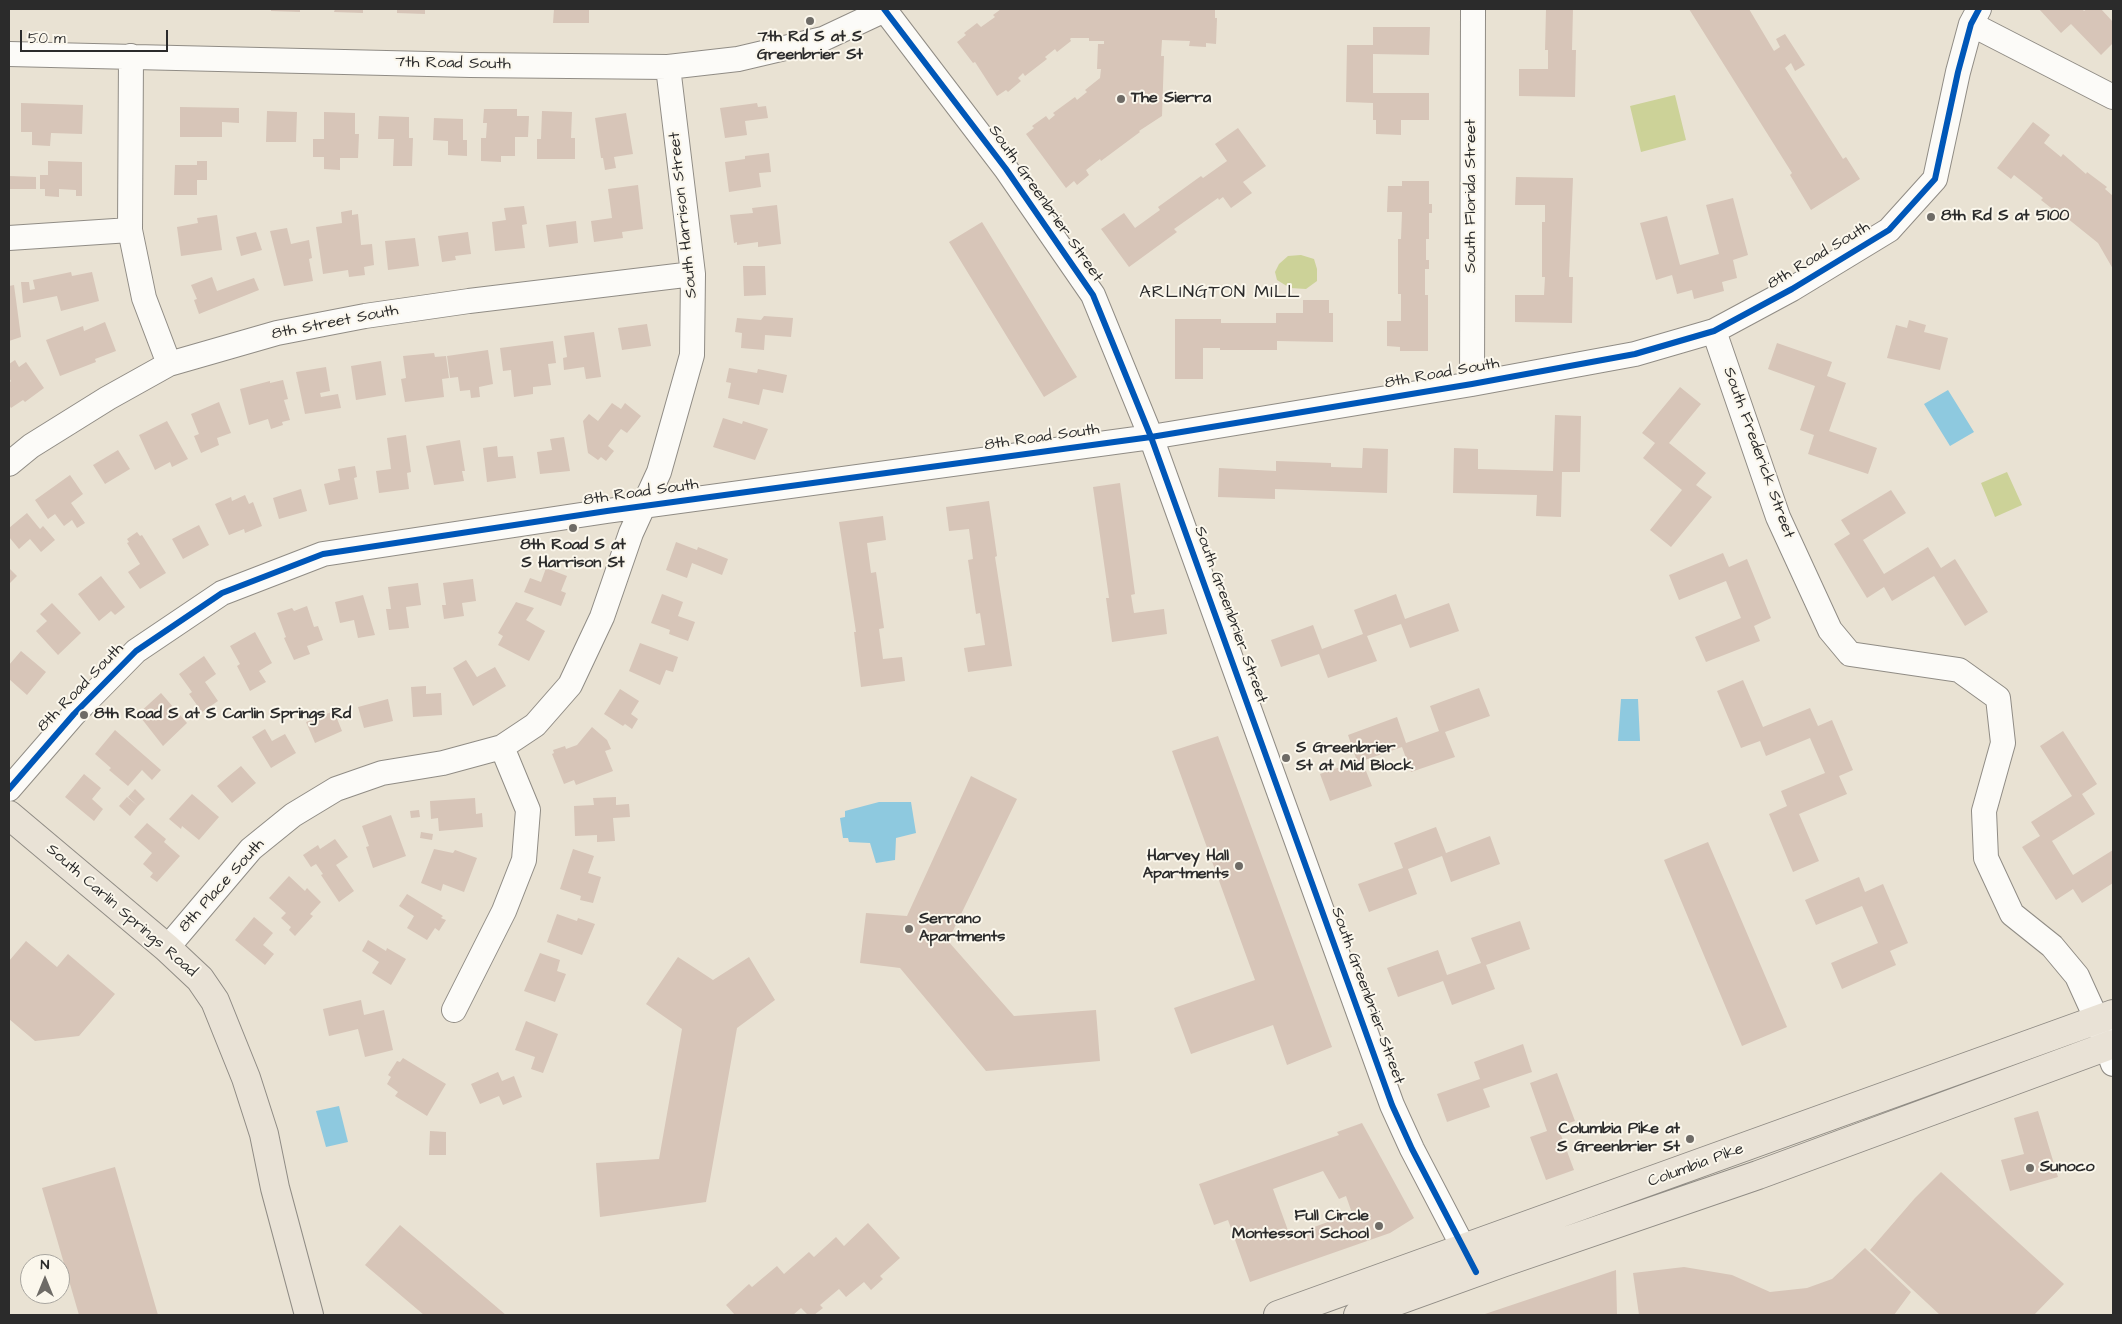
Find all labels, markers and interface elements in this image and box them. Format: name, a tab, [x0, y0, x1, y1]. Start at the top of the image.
marker: 7th Rd S at S Greenbrier St	[804, 15, 816, 27]
scale bar	[22, 20, 170, 52]
text: 50 m	[28, 28, 66, 49]
place label: 7th Rd S at S Greenbrier St	[757, 28, 863, 66]
street label: 7th Road South	[395, 53, 511, 75]
place label: The Sierra	[1131, 89, 1211, 109]
marker: The Sierra	[1115, 93, 1127, 105]
street label: South Florida Street	[1462, 119, 1482, 273]
street label: South Greenbrier Street	[984, 122, 1106, 286]
street label: South Harrison Street	[666, 131, 702, 299]
place label: 8th Rd S at 5100	[1941, 207, 2069, 227]
marker: 8th Rd S at 5100	[1925, 211, 1937, 223]
street label: 8th Road South	[1764, 218, 1874, 294]
district label: ARLINGTON MILL	[1137, 282, 1303, 304]
street label: 8th Street South	[270, 301, 400, 345]
street label: 8th Road South	[1383, 354, 1501, 394]
street label: South Frederick Street	[1718, 365, 1798, 541]
street label: 8th Road South	[983, 420, 1101, 456]
street label: 8th Road South	[582, 475, 700, 511]
marker: 8th Road S at S Harrison St	[567, 522, 579, 534]
street label: South Greenbrier Street	[1189, 524, 1271, 706]
place label: 8th Road S at S Harrison St	[520, 536, 626, 574]
street label: 8th Road South	[34, 640, 128, 736]
place label: 8th Road S at S Carlin Springs Rd	[94, 705, 351, 725]
marker: 8th Road S at S Carlin Springs Rd	[78, 709, 90, 721]
place label: S Greenbrier St at Mid Block	[1296, 739, 1413, 777]
marker: S Greenbrier St at Mid Block	[1280, 752, 1292, 764]
street label: 8th Place South	[175, 835, 269, 937]
street label: South Carlin Springs Road	[42, 840, 200, 982]
place label: Harvey Hall Apartments	[1143, 847, 1229, 885]
marker: Harvey Hall Apartments	[1233, 860, 1245, 872]
street label: South Greenbrier Street	[1326, 905, 1408, 1087]
place label: Serrano Apartments	[919, 910, 1005, 948]
marker: Serrano Apartments	[903, 923, 915, 935]
place label: Columbia Pike at S Greenbrier St	[1557, 1120, 1680, 1158]
marker: Columbia Pike at S Greenbrier St	[1684, 1133, 1696, 1145]
street label: Columbia Pike	[1646, 1140, 1746, 1192]
place label: Sunoco	[2040, 1158, 2095, 1178]
marker: Sunoco	[2024, 1162, 2036, 1174]
place label: Full Circle Montessori School	[1232, 1207, 1369, 1245]
marker: Full Circle Montessori School	[1373, 1220, 1385, 1232]
north arrow	[20, 1254, 70, 1304]
text: N	[41, 1255, 49, 1275]

